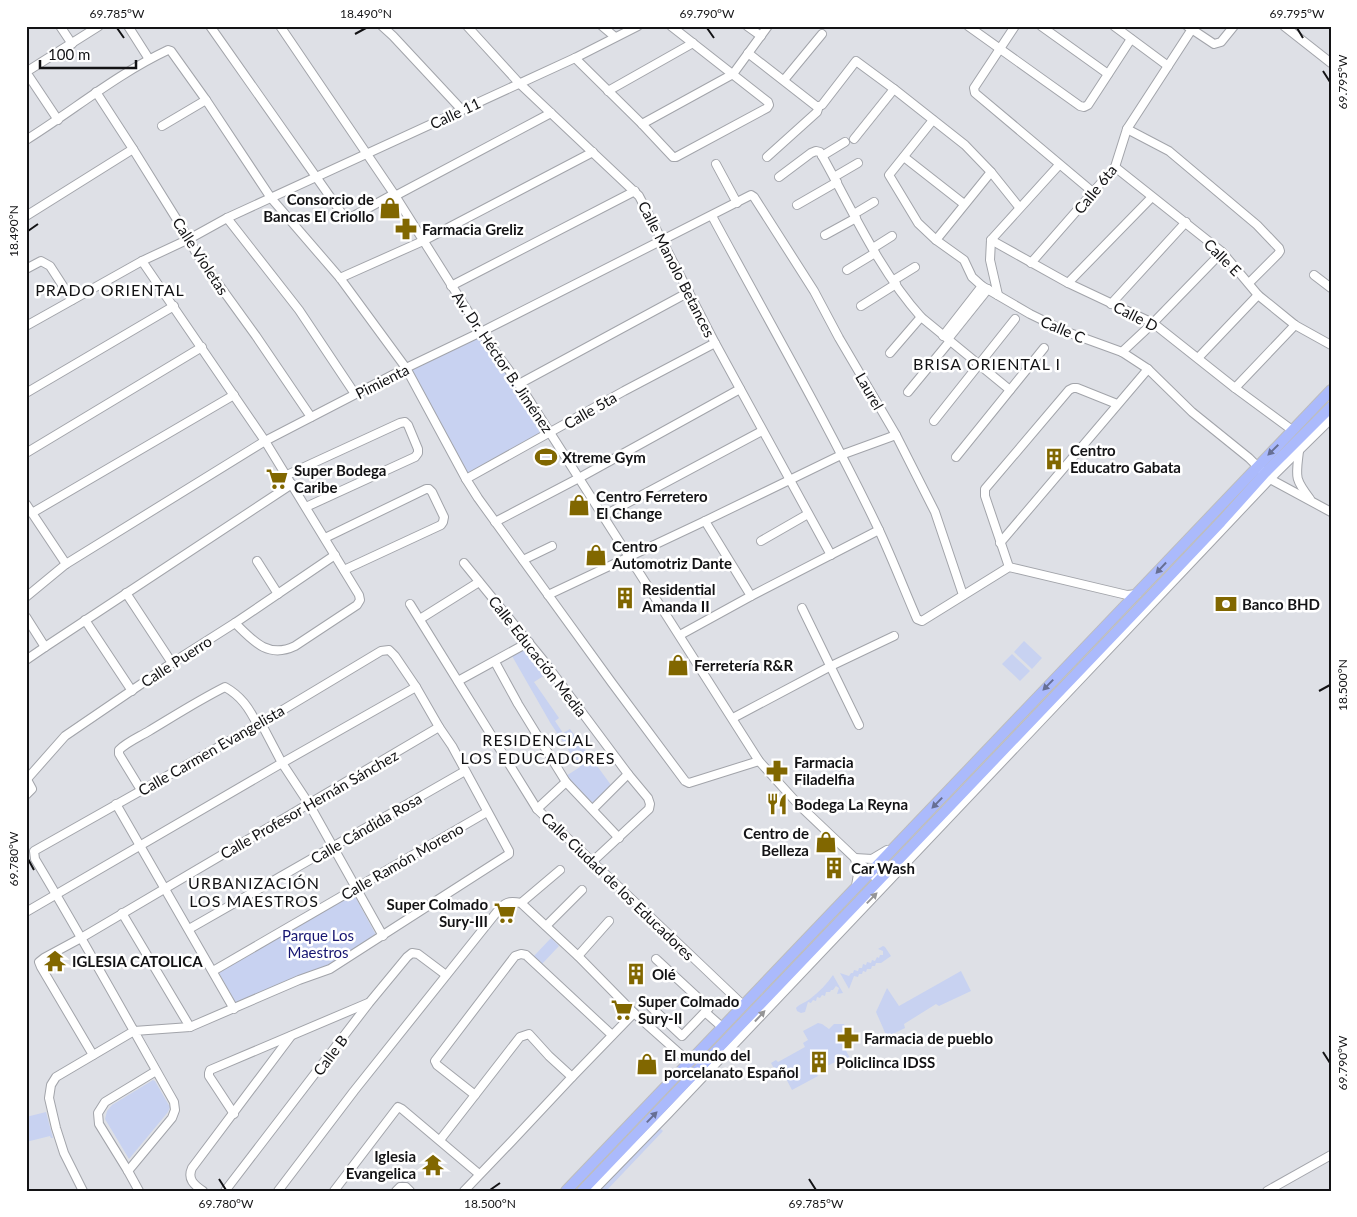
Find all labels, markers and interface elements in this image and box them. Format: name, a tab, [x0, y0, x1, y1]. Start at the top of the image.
text: 69.785°W	[89, 6, 145, 21]
text: 18.490°N	[340, 6, 392, 21]
text: 69.790°W	[679, 6, 735, 21]
text: 69.795°W	[1269, 6, 1325, 21]
scale bar	[40, 38, 136, 70]
text: 100 m	[48, 45, 90, 63]
text: 69.795°W	[1335, 54, 1350, 110]
street label: Calle 11	[427, 93, 483, 133]
street label: Calle 6ta	[1070, 161, 1120, 217]
place label: Consorcio de Bancas El Criollo	[263, 190, 374, 225]
shop icon: Consorcio de Bancas El Criollo	[377, 195, 403, 221]
street label: Calle Manolo Betances	[635, 198, 719, 340]
text: 18.490°N	[6, 205, 21, 257]
street label: Calle Violetas	[169, 214, 233, 298]
pharmacy icon: Farmacia Greliz	[393, 216, 419, 242]
place label: Farmacia Greliz	[422, 220, 524, 238]
street label: Calle E	[1201, 235, 1245, 279]
district label: PRADO ORIENTAL	[35, 280, 185, 299]
street label: Av. Dr. Héctor B. Jiménez	[449, 288, 557, 436]
street label: Calle D	[1111, 297, 1161, 335]
street label: Calle C	[1038, 312, 1088, 346]
district label: BRISA ORIENTAL I	[913, 354, 1061, 373]
street label: Pimienta	[352, 360, 412, 402]
street label: Laurel	[852, 369, 888, 413]
street label: Calle 5ta	[560, 388, 620, 432]
place label: Centro Educatro Gabata	[1070, 441, 1181, 476]
sports icon: Xtreme Gym	[533, 444, 559, 470]
one-way arrow	[1267, 444, 1279, 456]
building icon: Centro Educatro Gabata	[1041, 446, 1067, 472]
place label: Xtreme Gym	[562, 448, 646, 466]
place label: Super Bodega Caribe	[294, 461, 386, 496]
supermarket icon: Super Bodega Caribe	[264, 466, 290, 492]
place label: Centro Ferretero El Change	[596, 487, 708, 522]
shop icon: Centro Ferretero El Change	[566, 492, 592, 518]
place label: Centro Automotriz Dante	[611, 537, 732, 572]
shop icon: Centro Automotriz Dante	[583, 542, 609, 568]
one-way arrow	[1155, 562, 1167, 574]
place label: Residential Amanda II	[641, 580, 715, 615]
building icon: Residential Amanda II	[612, 585, 638, 611]
bank icon: Banco BHD	[1213, 591, 1239, 617]
street label: Calle Educación Media	[485, 592, 591, 720]
place label: Banco BHD	[1242, 595, 1320, 613]
street label: Calle Puerro	[137, 631, 215, 691]
shop icon: Ferretería R&R	[665, 652, 691, 678]
place label: Ferretería R&R	[694, 656, 793, 674]
text: 18.500°N	[1335, 659, 1350, 711]
one-way arrow	[1042, 679, 1054, 691]
street label: Calle Carmen Evangelista	[135, 701, 287, 799]
district label: RESIDENCIAL LOS EDUCADORES	[461, 730, 615, 767]
street label: Calle Profesor Hernán Sánchez	[217, 746, 401, 862]
place label: Farmacia Filadelfia	[794, 753, 855, 788]
pharmacy icon: Farmacia Filadelfia	[764, 758, 790, 784]
street label: Calle Cándida Rosa	[307, 789, 425, 867]
restaurant icon: Bodega La Reyna	[764, 791, 790, 817]
place label: Bodega La Reyna	[794, 795, 908, 813]
one-way arrow	[931, 797, 943, 809]
street label: Calle Ciudad de los Educadores	[538, 808, 698, 964]
street label: Calle Ramón Moreno	[338, 819, 466, 903]
place label: Centro de Belleza	[743, 824, 809, 859]
shop icon: Centro de Belleza	[813, 829, 839, 855]
text: 69.780°W	[6, 831, 21, 887]
building icon: Car Wash	[821, 855, 847, 881]
place label: Car Wash	[851, 859, 915, 877]
district label: URBANIZACIÓN LOS MAESTROS	[188, 873, 320, 910]
one-way arrow	[866, 893, 878, 905]
place label: Super Colmado Sury-III	[387, 895, 488, 930]
supermarket icon: Super Colmado Sury-III	[492, 900, 518, 926]
park label: Parque Los Maestros	[282, 926, 354, 961]
temple icon: IGLESIA CATOLICA	[42, 948, 68, 974]
place label: IGLESIA CATOLICA	[72, 952, 203, 970]
building icon: Olé	[623, 961, 649, 987]
place label: Olé	[652, 965, 676, 983]
place label: Super Colmado Sury-II	[638, 992, 740, 1027]
supermarket icon: Super Colmado Sury-II	[609, 997, 635, 1023]
one-way arrow	[754, 1011, 766, 1023]
pharmacy icon: Farmacia de pueblo	[835, 1025, 861, 1051]
place label: Farmacia de pueblo	[864, 1029, 994, 1047]
street label: Calle B	[309, 1031, 351, 1079]
text: 69.790°W	[1335, 1035, 1350, 1091]
place label: El mundo del porcelanato Español	[664, 1046, 799, 1081]
building icon: Policlinca IDSS	[806, 1049, 832, 1075]
shop icon: El mundo del porcelanato Español	[634, 1051, 660, 1077]
place label: Policlinca IDSS	[836, 1053, 935, 1071]
one-way arrow	[646, 1112, 658, 1124]
place label: Iglesia Evangelica	[346, 1147, 416, 1182]
temple icon: Iglesia Evangelica	[420, 1152, 446, 1178]
text: 69.780°W	[198, 1196, 254, 1211]
text: 18.500°N	[464, 1196, 516, 1211]
text: 69.785°W	[788, 1196, 844, 1211]

